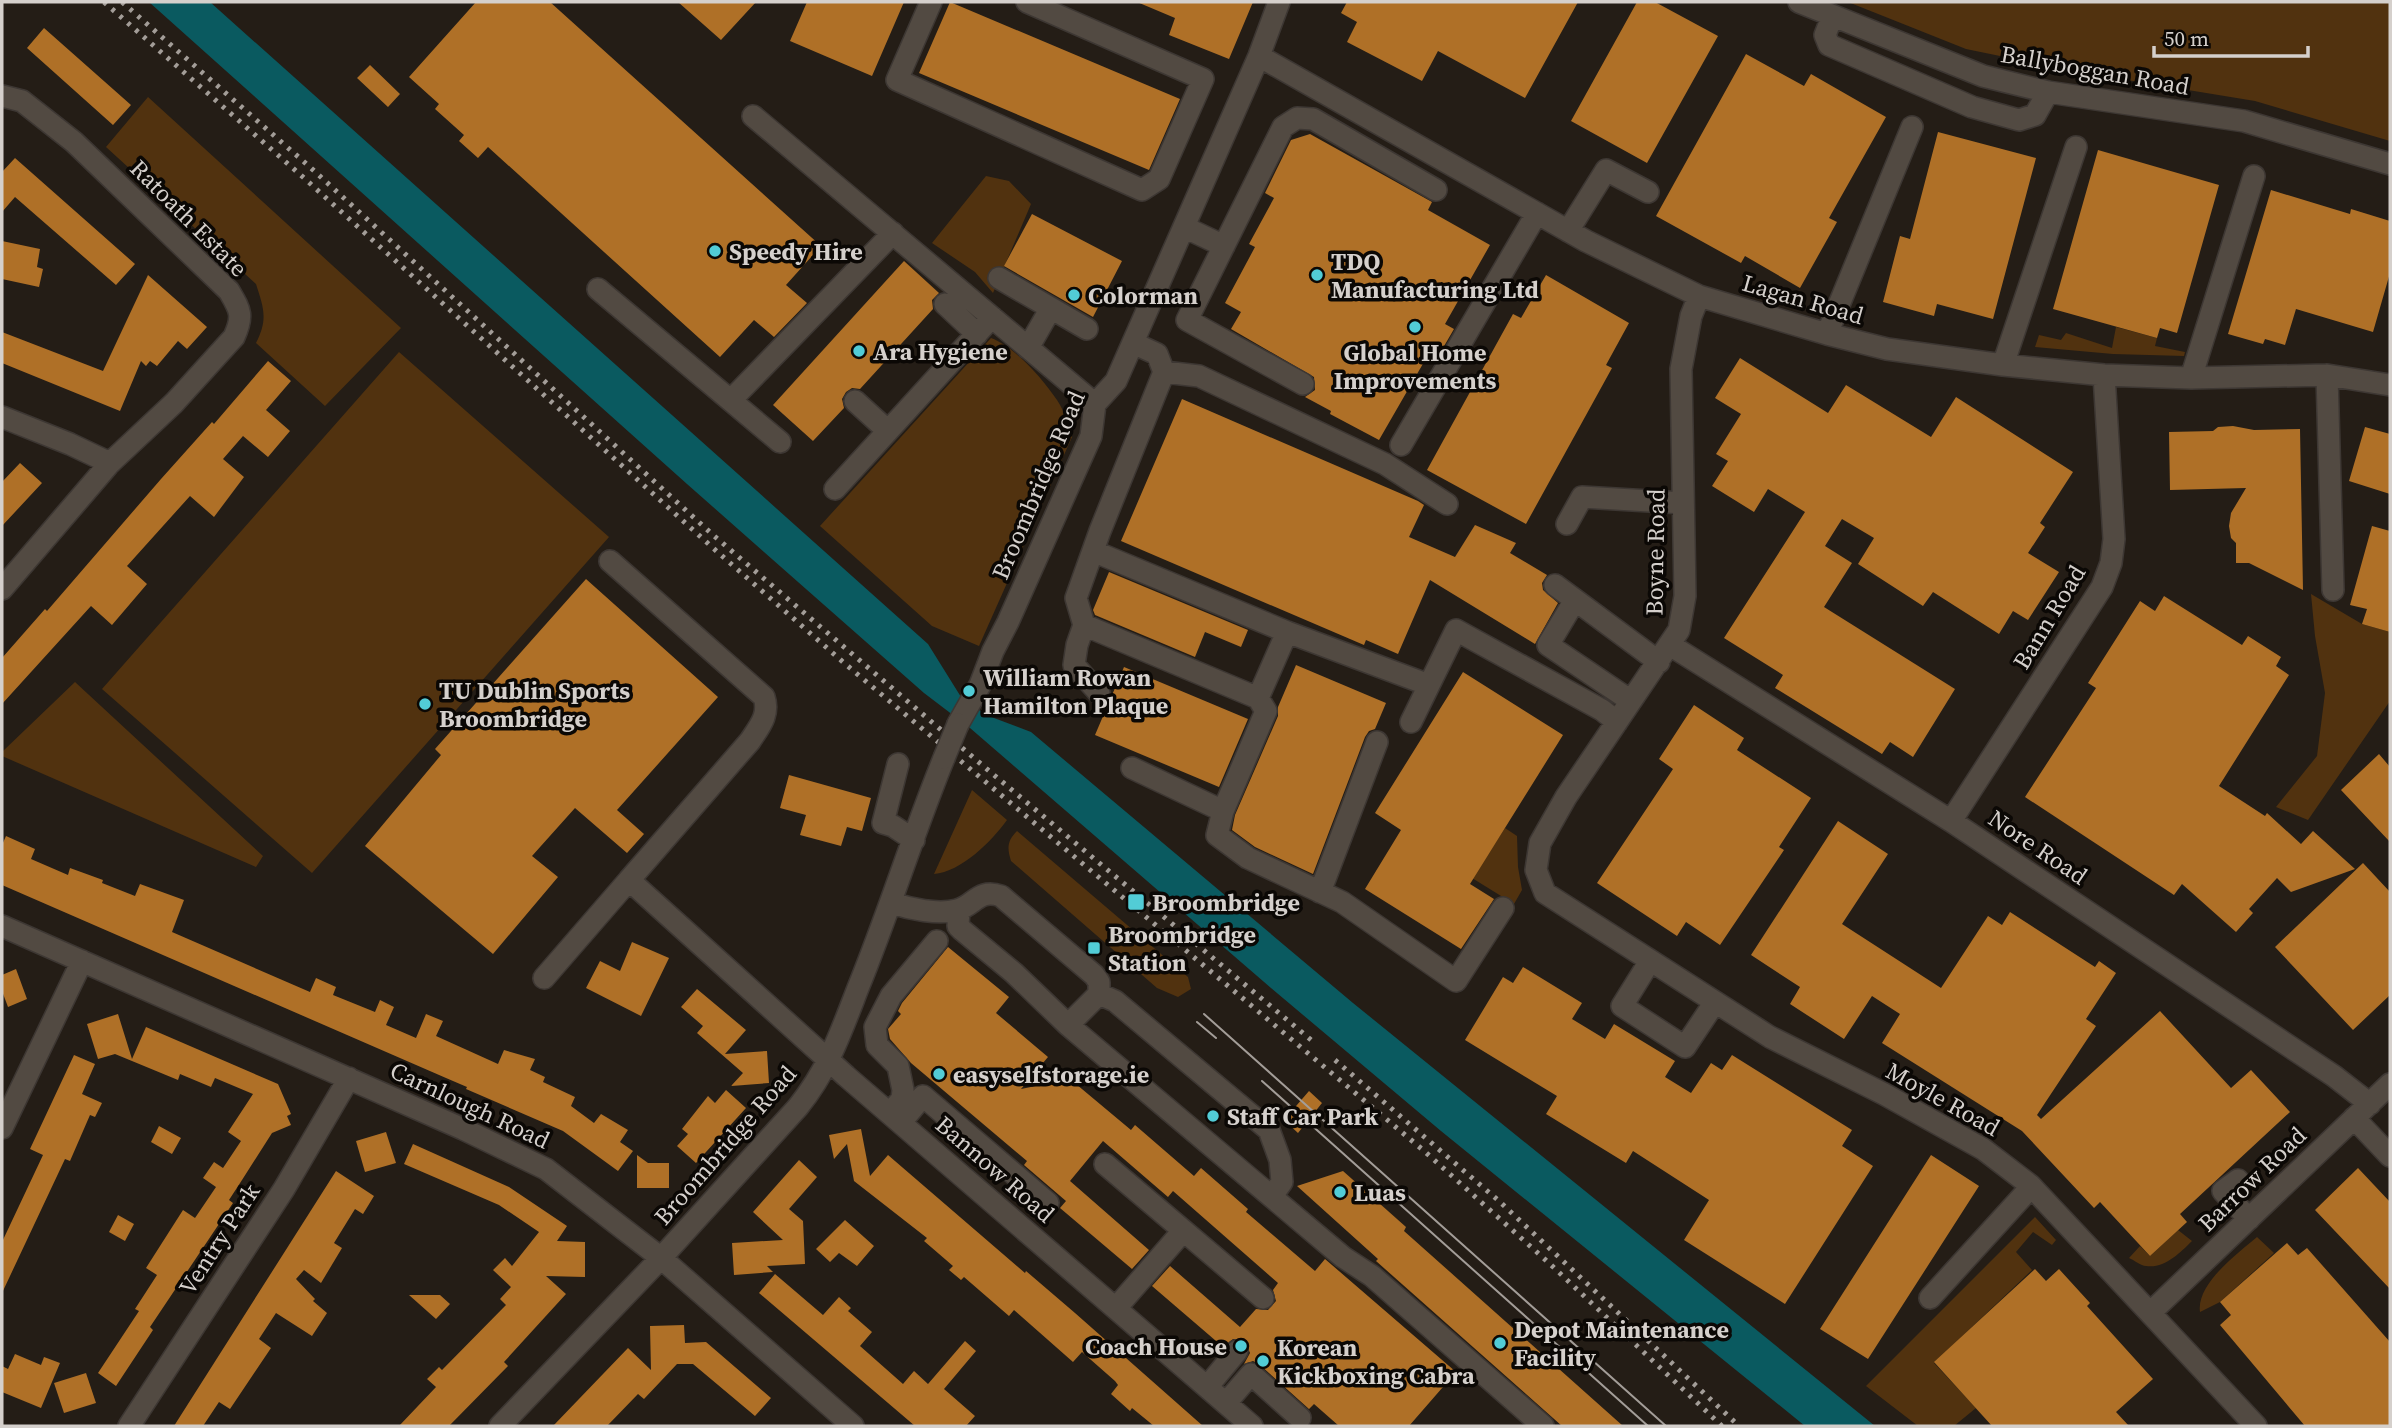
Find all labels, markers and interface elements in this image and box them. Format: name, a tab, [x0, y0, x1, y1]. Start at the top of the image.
scale bar	[2154, 14, 2308, 58]
text: 50 m	[2164, 24, 2209, 53]
street label: Ballyboggan Road	[1998, 37, 2192, 103]
street label: Ratoath Estate	[123, 152, 255, 284]
place label: Speedy Hire	[729, 235, 863, 268]
marker: Speedy Hire	[707, 243, 723, 259]
place label: TDQ Manufacturing Ltd	[1331, 245, 1539, 306]
street label: Lagan Road	[1738, 266, 1868, 332]
marker: TDQ Manufacturing Ltd	[1309, 267, 1325, 283]
place label: Colorman	[1088, 279, 1198, 312]
marker: Colorman	[1066, 287, 1082, 303]
marker: Global Home Improvements	[1407, 319, 1423, 335]
place label: Ara Hygiene	[873, 335, 1008, 368]
place label: Global Home Improvements	[1334, 336, 1496, 397]
marker: Ara Hygiene	[851, 343, 867, 359]
street label: Broombridge Road	[983, 385, 1093, 584]
street label: Boyne Road	[1637, 488, 1673, 616]
street label: Bann Road	[2005, 558, 2093, 675]
place label: William Rowan Hamilton Plaque	[983, 661, 1168, 722]
place label: TU Dublin Sports Broombridge	[439, 674, 630, 735]
marker: William Rowan Hamilton Plaque	[961, 683, 977, 699]
marker: TU Dublin Sports Broombridge	[417, 696, 433, 712]
street label: Nore Road	[1982, 802, 2094, 892]
place label: Broombridge	[1152, 886, 1300, 919]
marker: Broombridge	[1126, 892, 1146, 912]
place label: Broombridge Station	[1108, 918, 1256, 979]
marker: Broombridge Station	[1086, 940, 1102, 956]
street label: Carnlough Road	[385, 1054, 555, 1157]
street label: Moyle Road	[1880, 1054, 2006, 1144]
street label: Broombridge Road	[646, 1058, 804, 1232]
place label: easyselfstorage.ie	[953, 1058, 1149, 1091]
marker: easyselfstorage.ie	[931, 1066, 947, 1082]
place label: Staff Car Park	[1227, 1100, 1379, 1133]
street label: Bannow Road	[928, 1108, 1062, 1230]
marker: Staff Car Park	[1205, 1108, 1221, 1124]
street label: Barrow Road	[2191, 1119, 2314, 1239]
street label: Ventry Park	[171, 1176, 268, 1301]
place label: Luas	[1354, 1176, 1406, 1209]
marker: Luas	[1332, 1184, 1348, 1200]
place label: Depot Maintenance Facility	[1514, 1313, 1729, 1374]
place label: Coach House	[1085, 1330, 1227, 1363]
place label: Korean Kickboxing Cabra	[1277, 1331, 1475, 1392]
marker: Depot Maintenance Facility	[1492, 1335, 1508, 1351]
marker: Coach House	[1233, 1338, 1249, 1354]
marker: Korean Kickboxing Cabra	[1255, 1353, 1271, 1369]

